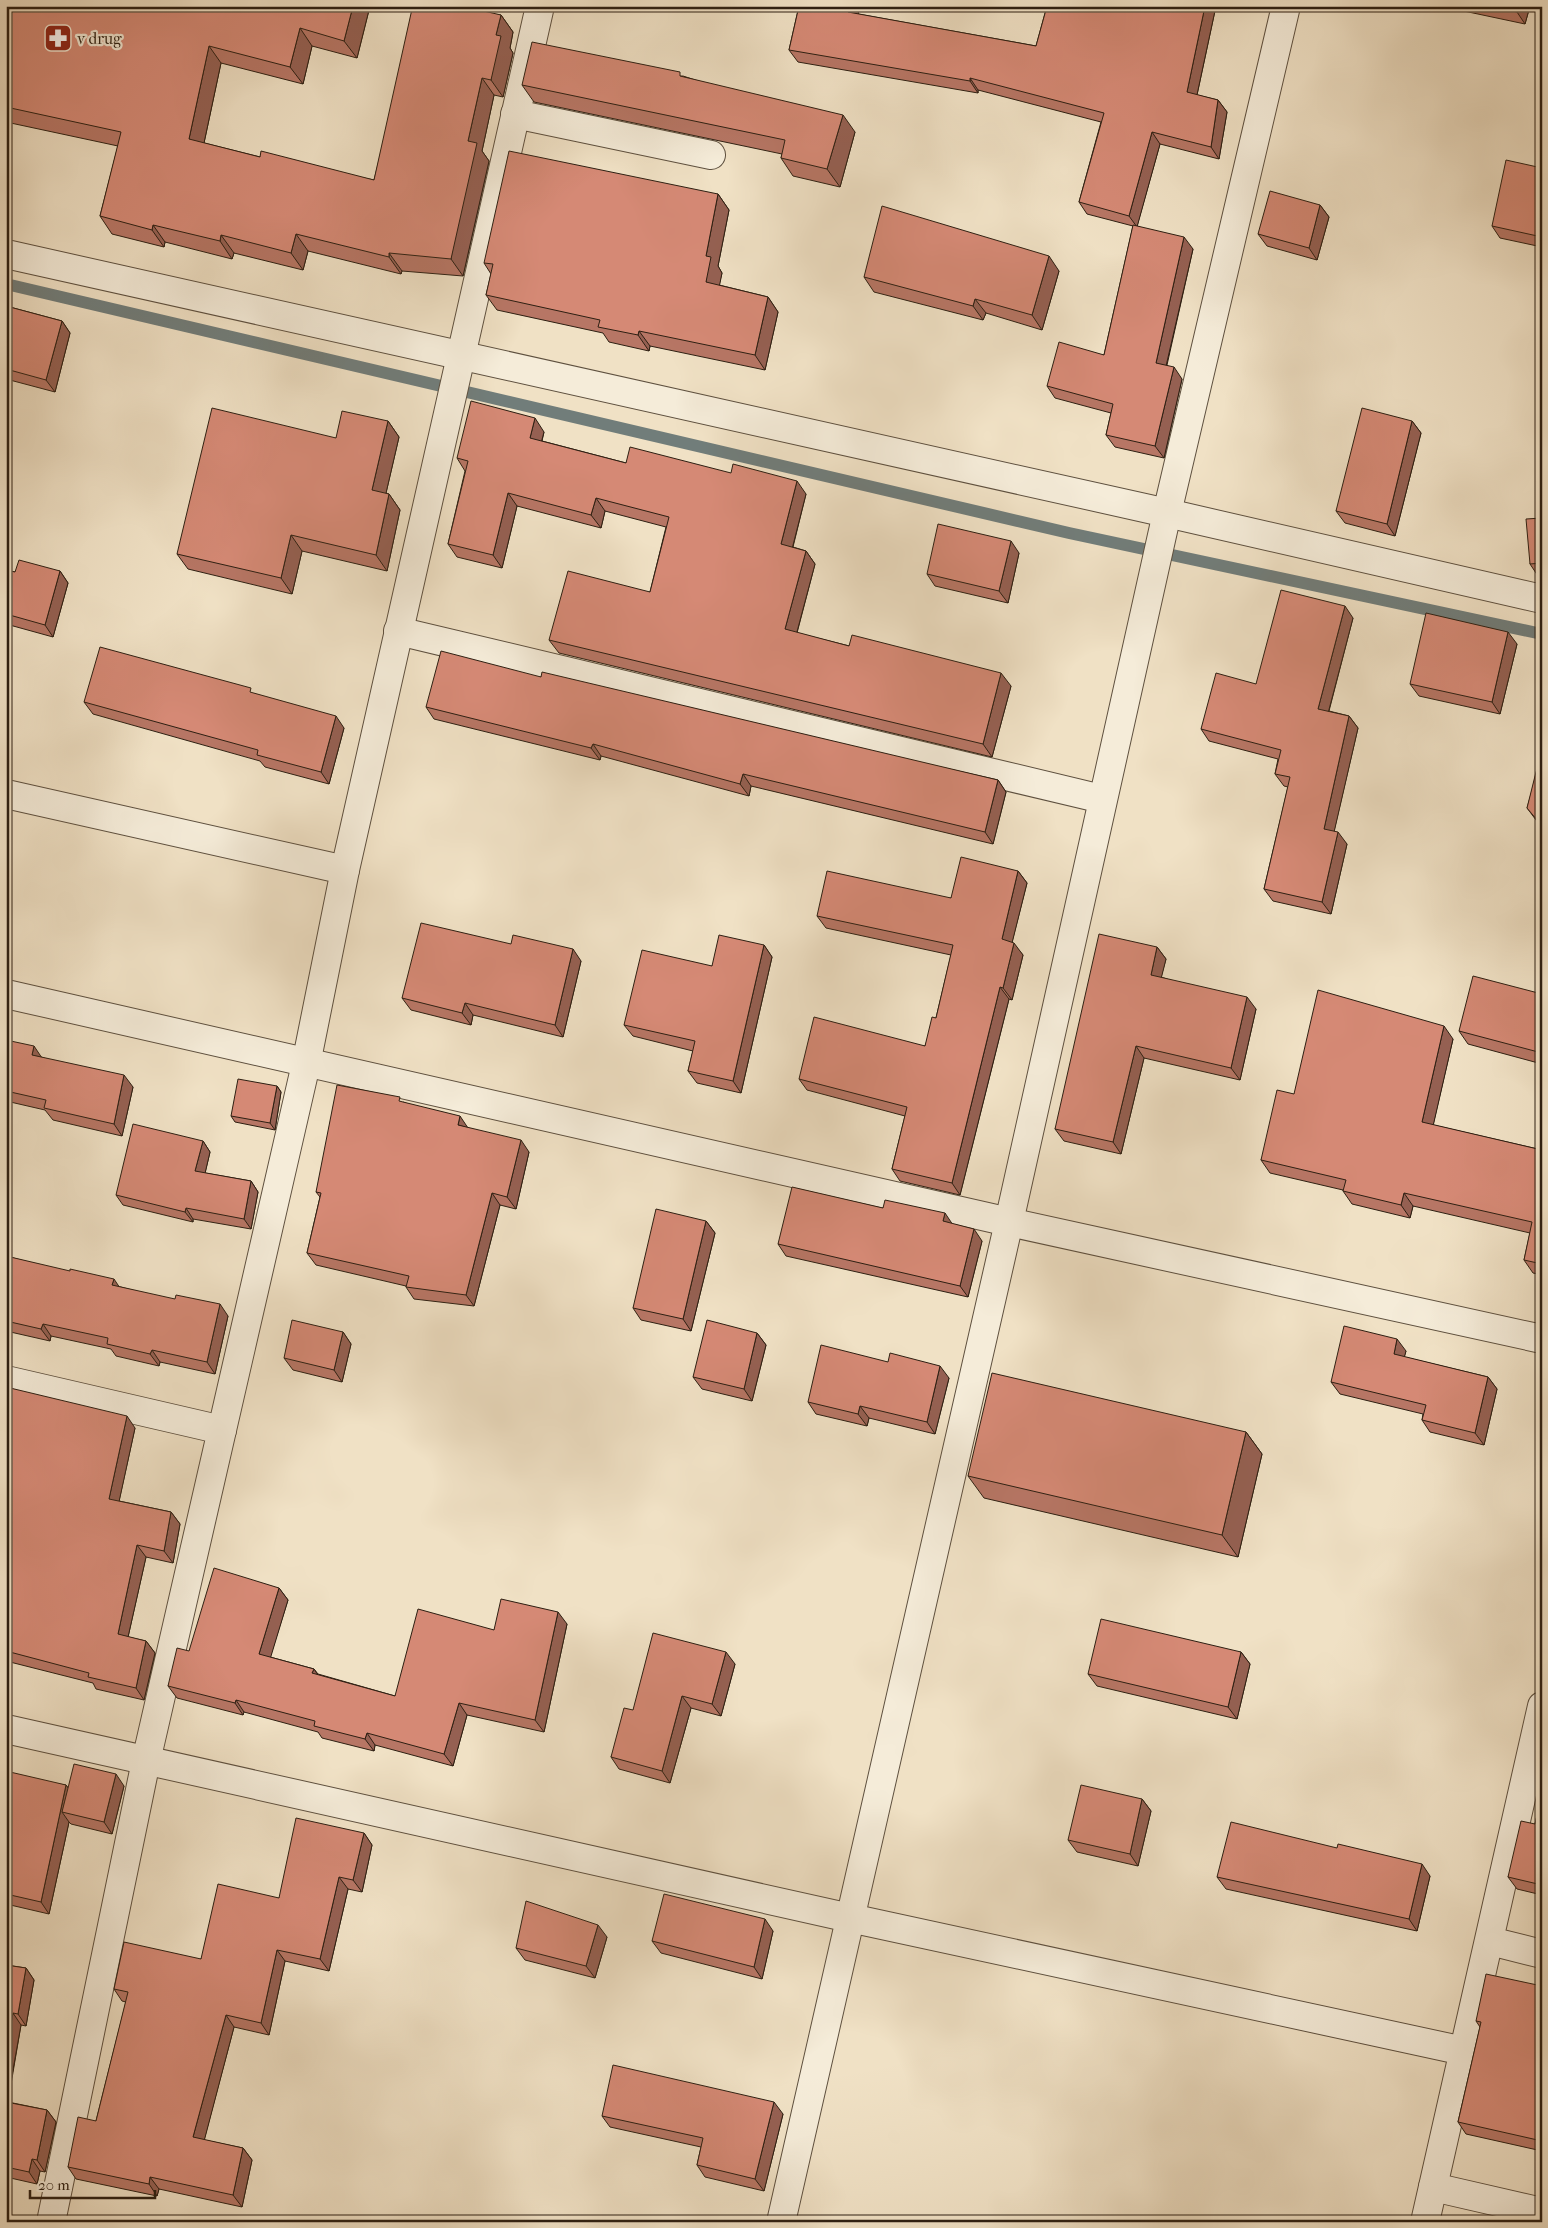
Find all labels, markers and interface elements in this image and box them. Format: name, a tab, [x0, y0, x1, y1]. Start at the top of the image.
pharmacy icon: v drug	[43, 23, 73, 53]
place label: v drug	[77, 29, 122, 48]
scale bar	[30, 2168, 155, 2200]
text: 20 m	[38, 2176, 70, 2194]

